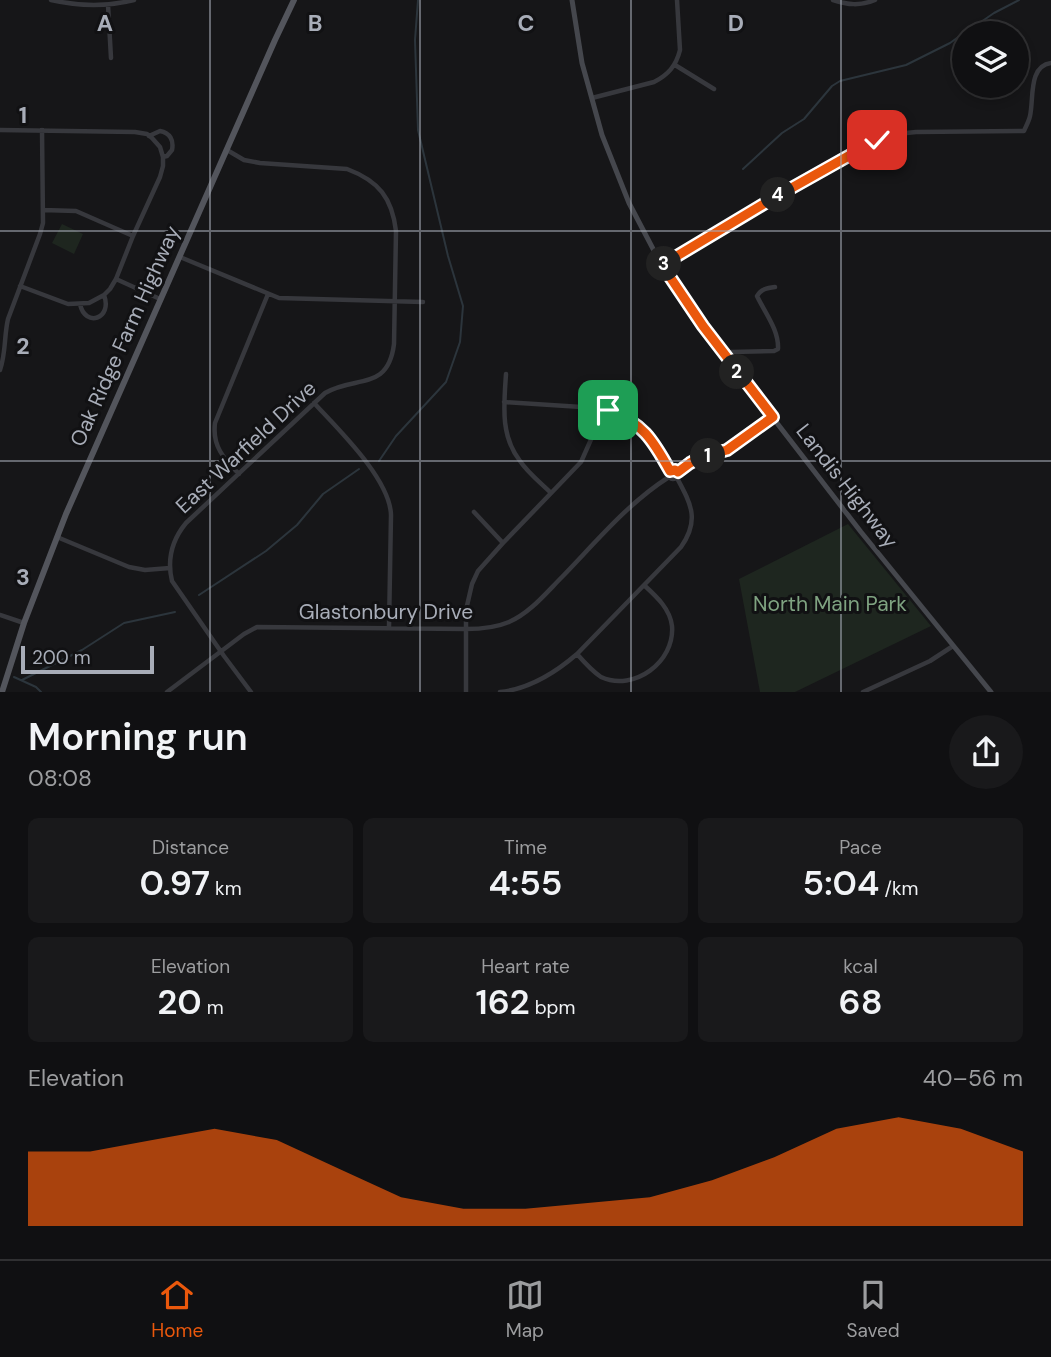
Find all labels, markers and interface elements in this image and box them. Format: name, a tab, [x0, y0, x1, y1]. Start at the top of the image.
text: A	[97, 8, 113, 38]
text: B	[308, 8, 322, 38]
text: C	[518, 8, 534, 38]
text: D	[728, 8, 744, 38]
map controls	[952, 21, 1029, 98]
button: layers	[952, 21, 1029, 98]
text: 1	[19, 100, 27, 130]
pin	[847, 110, 907, 170]
icon: check	[858, 121, 896, 159]
pin: 4	[760, 178, 796, 212]
text: 4	[771, 182, 784, 207]
street label: Oak Ridge Farm Highway	[64, 221, 187, 451]
pin: 3	[646, 246, 682, 282]
text: 3	[658, 251, 669, 276]
text: 2	[16, 331, 30, 361]
pin: 2	[720, 354, 754, 390]
text: 2	[731, 359, 742, 384]
street label: East Warfield Drive	[170, 374, 322, 520]
pin	[578, 380, 638, 440]
icon: arrive	[589, 391, 627, 429]
street label: Landis Highway	[790, 418, 905, 554]
pin: 1	[690, 438, 726, 474]
text: 1	[704, 443, 711, 468]
text: 3	[16, 562, 30, 592]
park label: North Main Park	[753, 590, 907, 618]
street label: Glastonbury Drive	[299, 598, 473, 626]
scale bar	[21, 643, 154, 675]
text: 200 m	[32, 645, 91, 670]
text: Morning run	[28, 712, 248, 762]
button: share	[949, 715, 1023, 789]
text: 08:08	[28, 763, 92, 793]
text: Distance	[152, 835, 229, 860]
text: Time	[504, 835, 547, 860]
text: Pace	[839, 835, 882, 860]
text: 0.97	[139, 860, 210, 906]
text: 4:55	[489, 860, 562, 906]
text: 5:04	[803, 860, 879, 906]
text: km	[210, 876, 242, 901]
text: /km	[879, 876, 918, 901]
text: Elevation	[151, 954, 230, 979]
text: Heart rate	[481, 954, 570, 979]
text: kcal	[843, 954, 878, 979]
text: 20	[157, 979, 202, 1025]
text: 162	[476, 979, 530, 1025]
text: 68	[838, 979, 883, 1025]
text: m	[202, 995, 224, 1020]
text: bpm	[530, 995, 575, 1020]
text: Elevation	[28, 1063, 124, 1093]
text: 40–56 m	[923, 1063, 1023, 1093]
tab: Home	[151, 1276, 203, 1343]
tab: Map	[506, 1276, 544, 1343]
tab: Saved	[846, 1276, 900, 1343]

